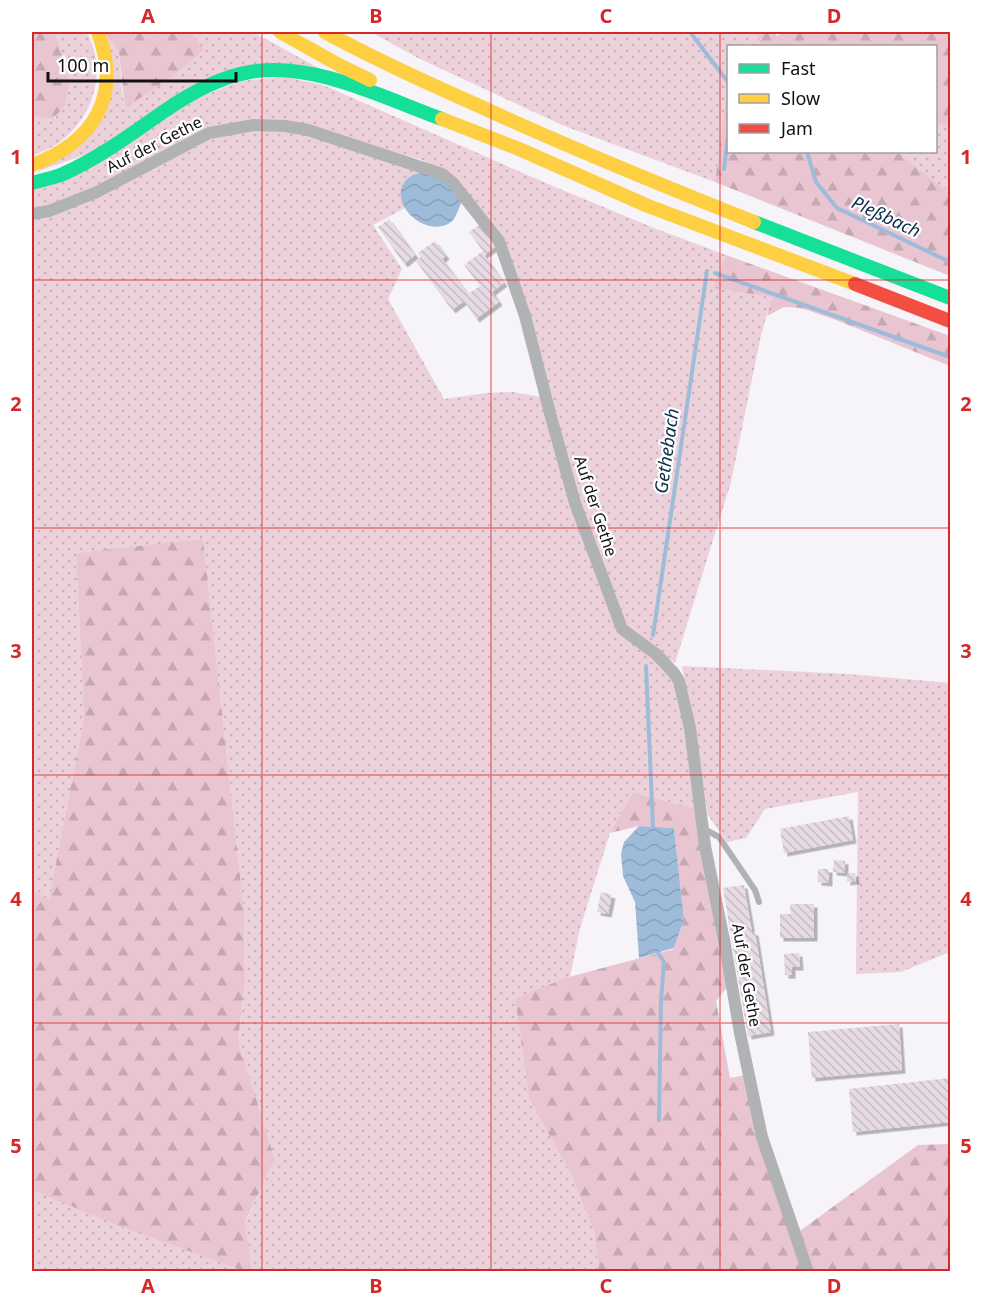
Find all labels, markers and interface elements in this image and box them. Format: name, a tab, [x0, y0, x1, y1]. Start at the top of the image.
text: A	[141, 2, 155, 29]
text: B	[369, 2, 383, 29]
text: C	[600, 2, 613, 29]
text: D	[827, 2, 841, 29]
scale bar	[48, 45, 236, 83]
legend	[727, 45, 937, 153]
text: 100 m	[57, 53, 109, 77]
text: Fast	[781, 56, 816, 80]
text: Slow	[781, 86, 820, 110]
street label: Auf der Gethe	[102, 110, 206, 178]
text: Jam	[779, 116, 813, 140]
text: 1	[10, 143, 22, 170]
text: 1	[960, 143, 972, 170]
water label: Pleßbach	[848, 190, 925, 243]
text: 2	[10, 390, 22, 417]
text: 2	[960, 390, 972, 417]
water label: Gethebach	[648, 407, 684, 495]
street label: Auf der Gethe	[569, 453, 623, 559]
text: 3	[10, 637, 22, 664]
text: 3	[960, 637, 972, 664]
text: 4	[10, 885, 22, 912]
text: 4	[960, 885, 972, 912]
street label: Auf der Gethe	[727, 921, 767, 1029]
text: 5	[10, 1132, 22, 1159]
text: 5	[960, 1132, 972, 1159]
text: A	[141, 1272, 155, 1299]
text: B	[369, 1272, 383, 1299]
text: C	[600, 1272, 613, 1299]
text: D	[827, 1272, 841, 1299]

